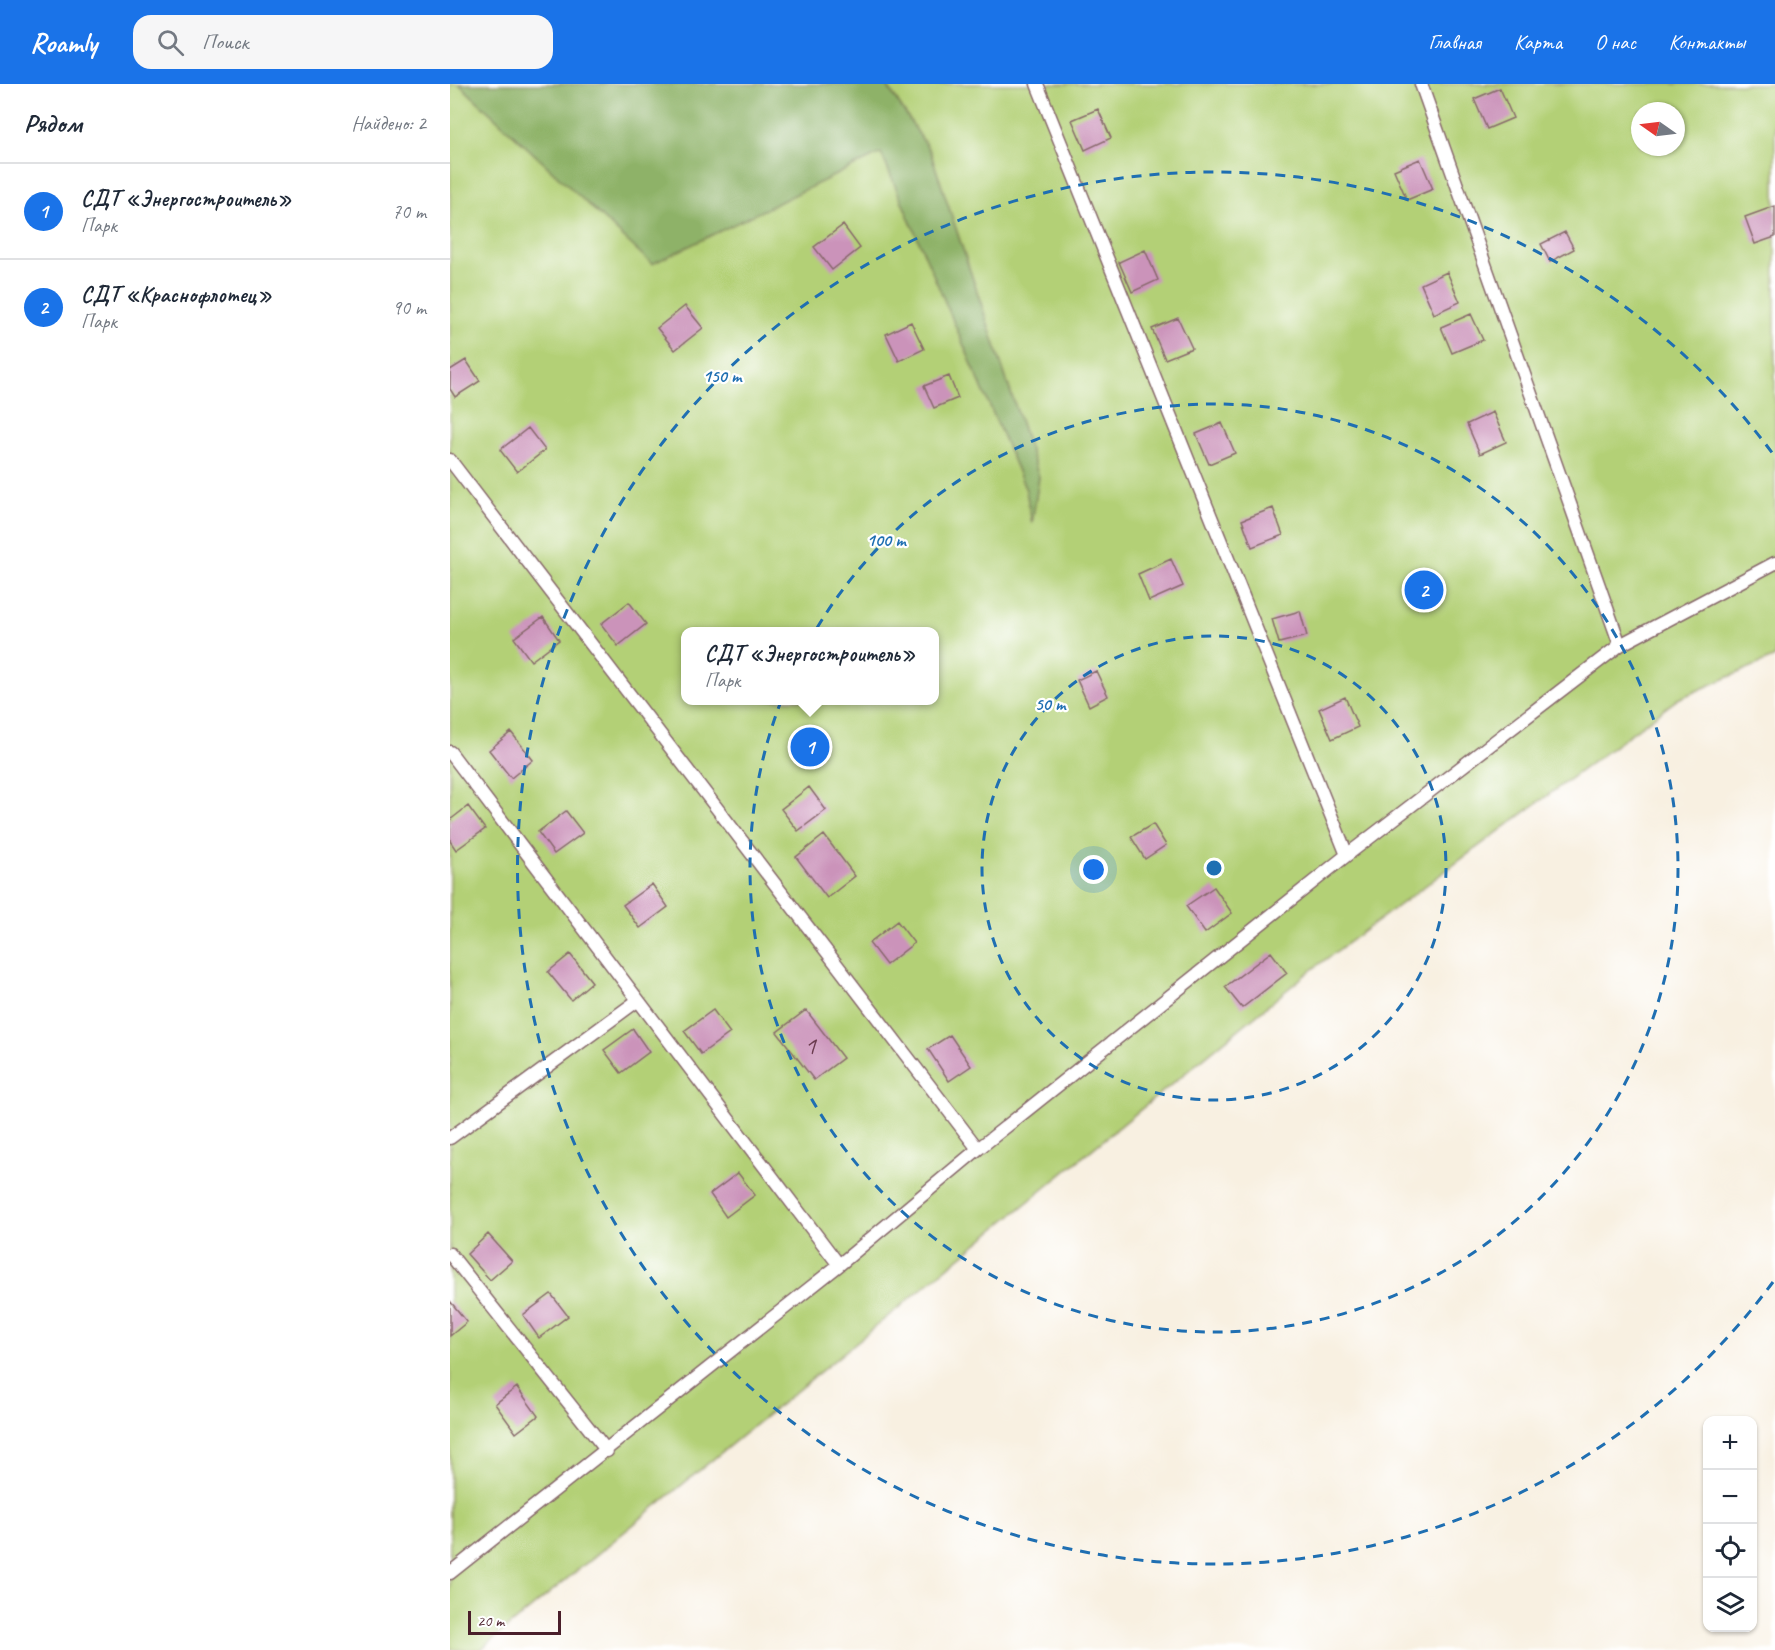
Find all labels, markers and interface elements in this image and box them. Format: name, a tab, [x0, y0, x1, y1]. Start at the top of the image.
search box	[133, 15, 553, 69]
text: Roamly	[30, 25, 97, 60]
icon: search	[154, 26, 187, 59]
text: Поиск	[202, 28, 249, 56]
text: Главная	[1428, 29, 1481, 55]
text: Карта	[1514, 29, 1562, 55]
text: О нас	[1595, 29, 1636, 55]
text: Контакты	[1669, 29, 1745, 55]
north arrow	[1631, 102, 1685, 156]
text: Рядом	[24, 107, 82, 140]
text: Найдено: 2	[351, 111, 426, 136]
text: СДТ «Энергостроитель»	[81, 185, 292, 213]
text: 1	[39, 199, 48, 224]
text: 70 m	[392, 199, 426, 224]
text: Парк	[81, 213, 117, 238]
text: СДТ «Краснофлотец»	[81, 281, 272, 309]
text: 2	[39, 295, 48, 320]
text: 90 m	[392, 295, 426, 320]
text: Парк	[81, 309, 117, 334]
text: 150 m	[703, 365, 743, 387]
text: 100 m	[867, 529, 907, 551]
pin: 2	[1404, 568, 1444, 612]
popup	[681, 627, 939, 705]
text: СДТ «Энергостроитель»	[705, 640, 915, 668]
text: Парк	[705, 668, 740, 693]
text: 50 m	[1035, 693, 1067, 715]
pin: 1	[790, 724, 830, 770]
your location	[1079, 855, 1108, 884]
centre of rings	[1204, 858, 1224, 878]
house number: 1	[804, 1029, 817, 1062]
map controls	[1703, 1416, 1757, 1632]
button: +	[1703, 1416, 1757, 1470]
button: −	[1703, 1470, 1757, 1524]
button: locate	[1703, 1524, 1757, 1578]
button: layers	[1703, 1578, 1757, 1632]
scale bar	[468, 1608, 561, 1636]
text: 20 m	[477, 1611, 504, 1631]

